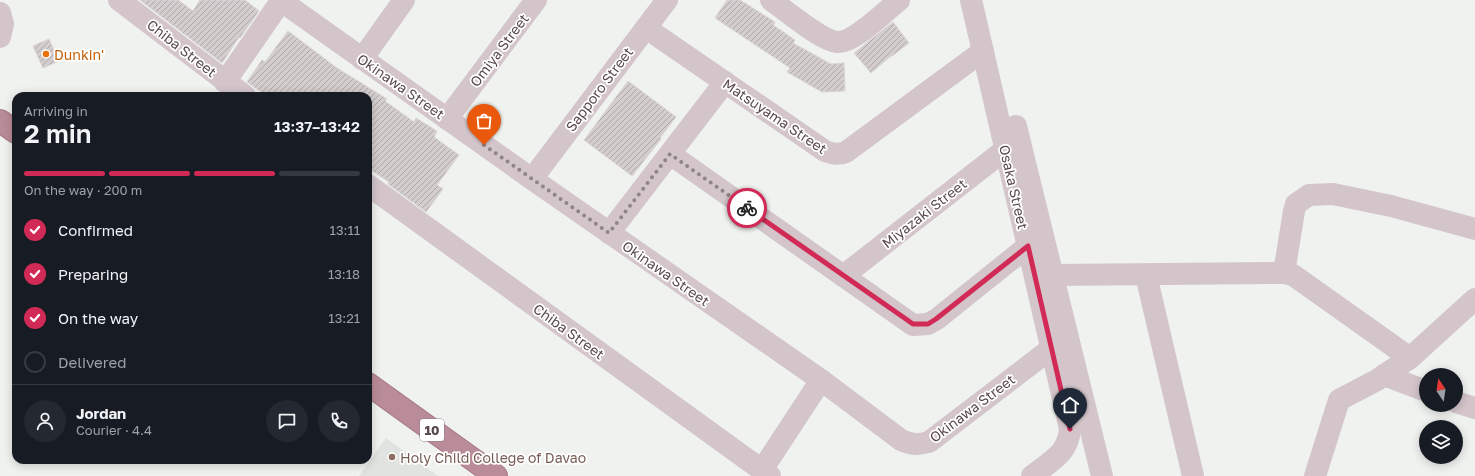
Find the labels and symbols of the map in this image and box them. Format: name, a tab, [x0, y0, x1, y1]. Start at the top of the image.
street label: Omiya Street	[466, 10, 532, 90]
street label: Chiba Street	[144, 16, 220, 80]
street label: Sapporo Street	[562, 43, 636, 135]
place label: Dunkin'	[54, 46, 104, 63]
marker: Dunkin'	[41, 49, 51, 59]
street label: Okinawa Street	[354, 50, 448, 122]
street label: Matsuyama Street	[720, 75, 830, 157]
pin	[467, 104, 501, 145]
street label: Osaka Street	[996, 143, 1032, 231]
street label: Miyazaki Street	[878, 175, 970, 251]
courier	[727, 188, 767, 228]
street label: Okinawa Street	[619, 237, 713, 309]
street label: Chiba Street	[530, 300, 608, 362]
north arrow	[1419, 368, 1463, 412]
street label: Okinawa Street	[926, 370, 1018, 446]
pin	[1053, 388, 1087, 429]
road number: 10	[420, 419, 444, 441]
place label: Holy Child College of Davao	[400, 449, 586, 466]
marker: Holy Child College of Davao	[387, 452, 397, 462]

